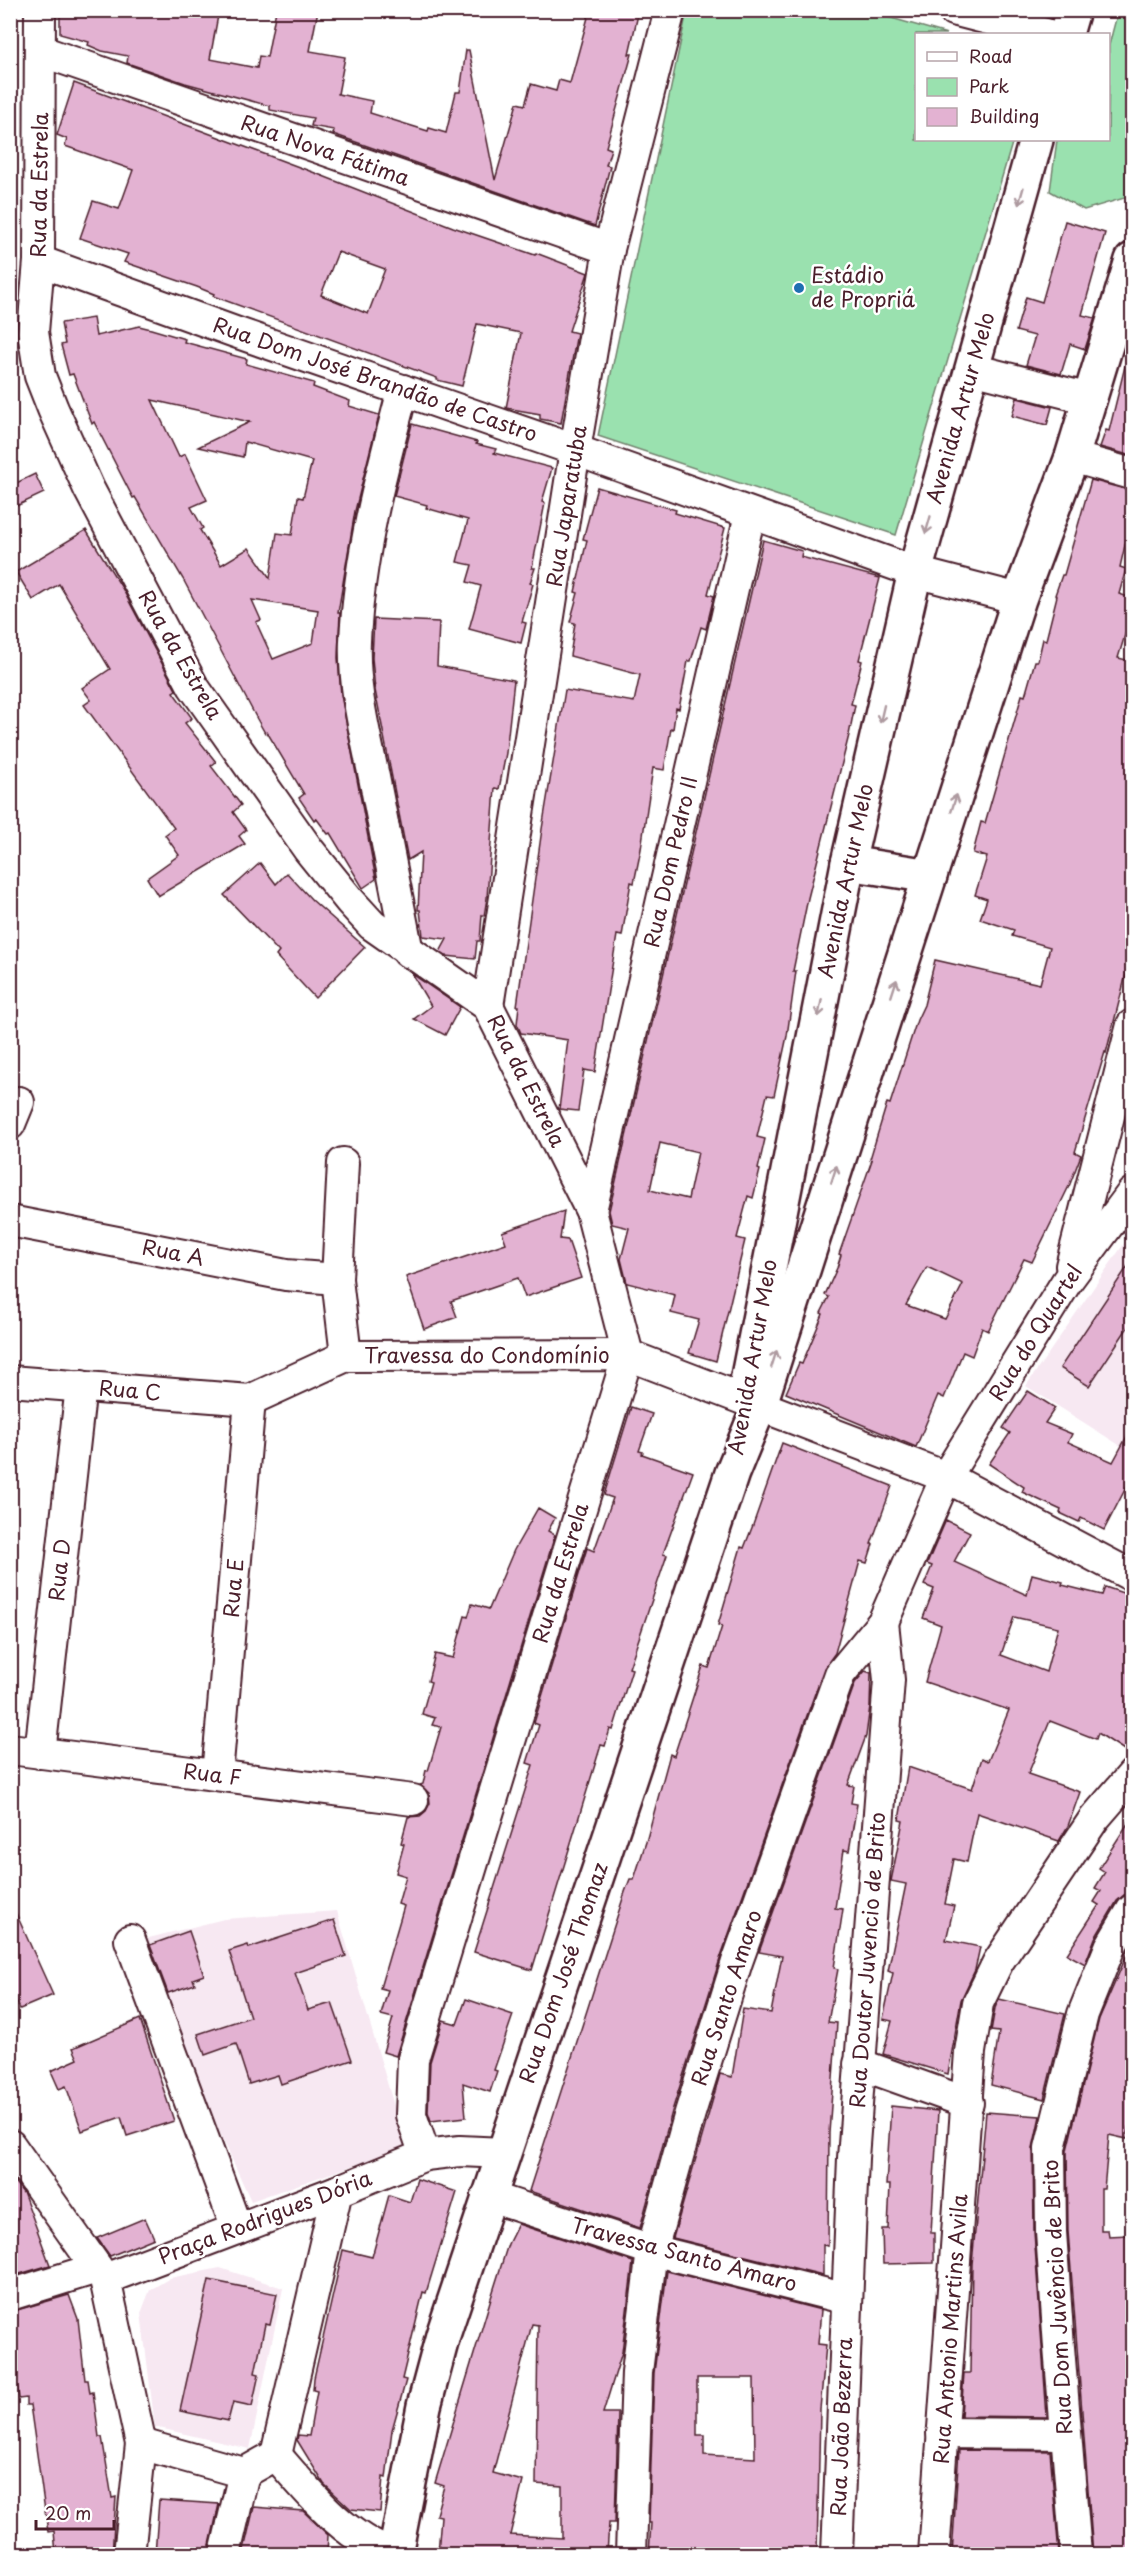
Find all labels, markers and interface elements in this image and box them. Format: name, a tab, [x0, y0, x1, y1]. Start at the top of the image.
legend	[915, 33, 1110, 141]
text: Road	[969, 42, 1013, 69]
text: Park	[969, 72, 1009, 99]
text: Building	[969, 102, 1039, 129]
street label: Rua Nova Fátima	[237, 105, 415, 193]
street label: Rua da Estrela	[21, 112, 55, 258]
one-way arrow	[1014, 186, 1026, 205]
place label: Estádio de Propriá	[811, 258, 916, 314]
marker: Estádio de Propriá	[792, 281, 806, 295]
street label: Rua Dom José Brandão de Castro	[209, 307, 542, 449]
street label: Avenida Artur Melo	[916, 308, 1002, 507]
street label: Rua Japaratuba	[536, 423, 594, 589]
one-way arrow	[922, 515, 933, 534]
street label: Rua da Estrela	[132, 583, 232, 725]
one-way arrow	[876, 704, 887, 724]
street label: Rua Dom Pedro II	[634, 773, 704, 950]
street label: Avenida Artur Melo	[808, 780, 880, 981]
one-way arrow	[949, 794, 960, 813]
one-way arrow	[889, 979, 900, 998]
one-way arrow	[814, 998, 825, 1017]
street label: Rua da Estrela	[481, 1008, 575, 1152]
one-way arrow	[829, 1165, 840, 1184]
street label: Rua A	[140, 1229, 207, 1273]
street label: Avenida Artur Melo	[718, 1256, 784, 1457]
street label: Rua do Quartel	[979, 1257, 1089, 1406]
street label: Travessa do Condomínio	[364, 1338, 610, 1370]
one-way arrow	[769, 1350, 780, 1369]
street label: Rua C	[98, 1370, 163, 1408]
street label: Rua da Estrela	[523, 1498, 596, 1646]
street label: Rua D	[39, 1537, 77, 1603]
street label: Rua E	[213, 1557, 251, 1619]
street label: Rua F	[181, 1754, 243, 1792]
street label: Rua Doutor Juvencio de Brito	[840, 1811, 892, 2109]
street label: Rua Dom José Thomaz	[509, 1858, 615, 2087]
street label: Rua Santo Amaro	[682, 1905, 769, 2089]
street label: Rua Dom Juvêncio de Brito	[1033, 2159, 1079, 2436]
street label: Praça Rodrigues Dória	[153, 2160, 377, 2272]
street label: Rua Antonio Martins Avila	[924, 2192, 974, 2465]
street label: Travessa Santo Amaro	[568, 2208, 801, 2299]
street label: Rua João Bezerra	[821, 2336, 859, 2517]
scale bar	[36, 2493, 114, 2531]
text: 20 m	[45, 2499, 91, 2526]

